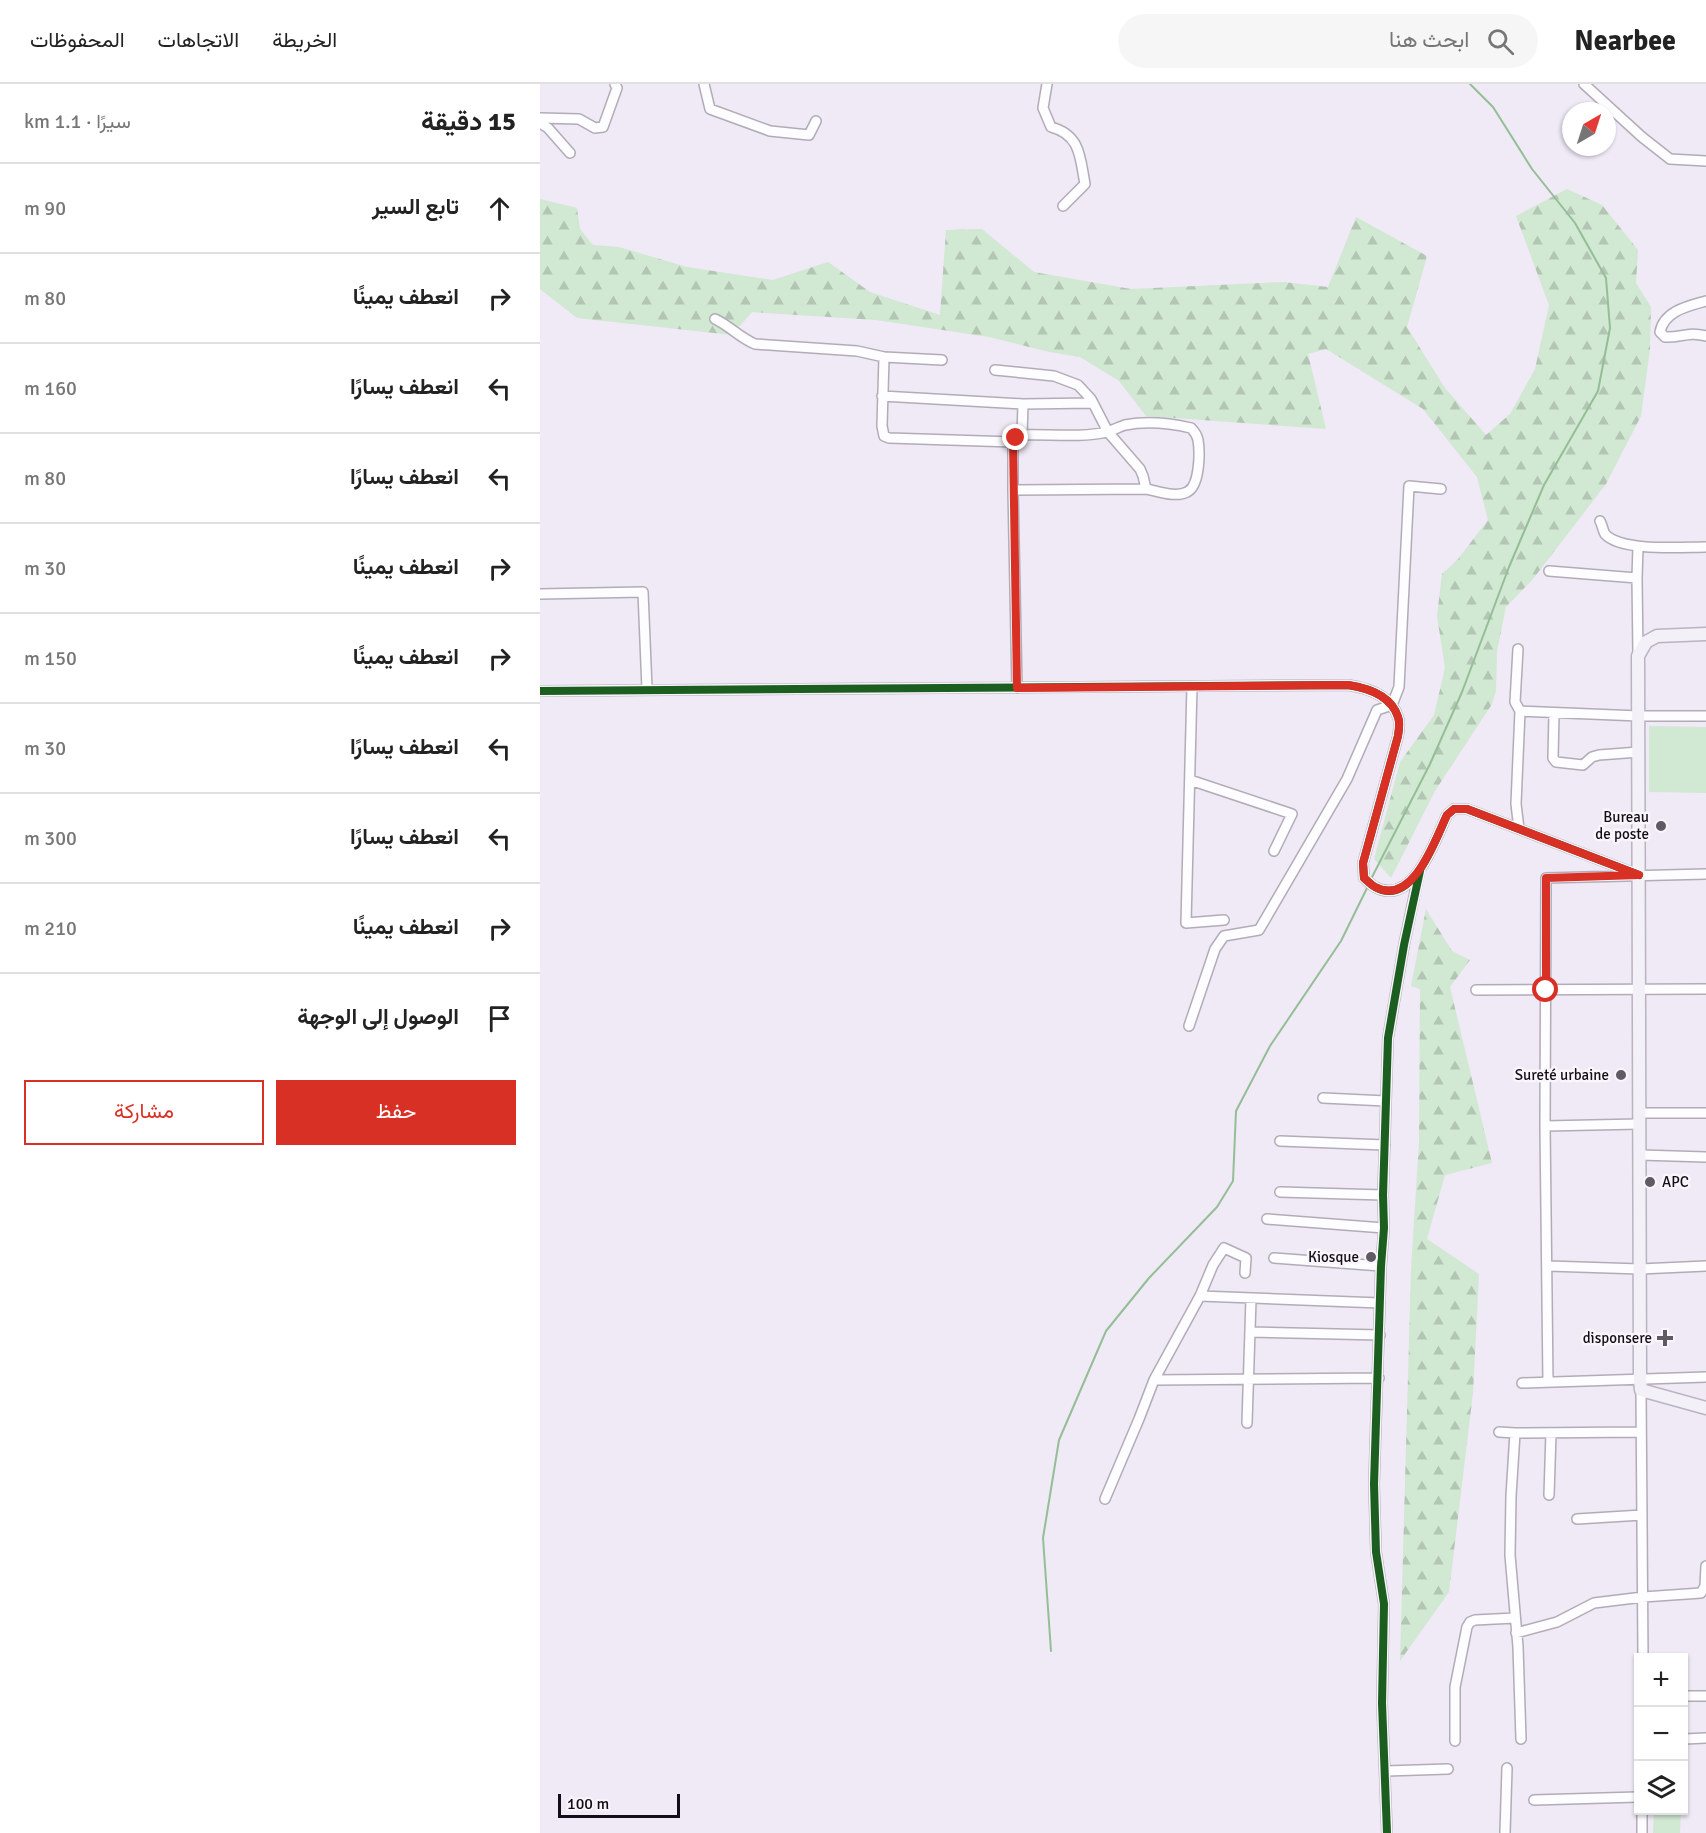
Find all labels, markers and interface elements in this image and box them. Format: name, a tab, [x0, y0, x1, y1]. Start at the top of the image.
search box	[1118, 14, 1538, 68]
text: Nearbee	[1574, 24, 1676, 58]
icon: search	[1484, 25, 1517, 58]
text: ابحث هنا	[1389, 26, 1469, 53]
text: المحفوظات	[30, 27, 125, 53]
text: الاتجاهات	[158, 27, 239, 53]
text: الخريطة	[272, 27, 337, 53]
north arrow	[1562, 102, 1616, 156]
text: 15 دقيقة	[421, 106, 516, 138]
text: سيرًا · 1.1 km	[24, 109, 131, 134]
icon: ahead	[483, 192, 516, 225]
text: تابع السير	[372, 193, 459, 220]
text: 90 m	[24, 196, 66, 221]
icon: right	[483, 282, 516, 315]
text: انعطف يمينًا	[353, 283, 459, 310]
text: 80 m	[24, 286, 66, 311]
icon: left	[483, 372, 516, 405]
text: انعطف يسارًا	[350, 373, 459, 400]
text: 160 m	[24, 376, 77, 401]
route end	[1002, 424, 1028, 450]
icon: left	[483, 462, 516, 495]
text: انعطف يسارًا	[350, 463, 459, 490]
text: 80 m	[24, 466, 66, 491]
icon: right	[483, 552, 516, 585]
text: انعطف يمينًا	[353, 553, 459, 580]
text: 30 m	[24, 556, 66, 581]
icon: right	[483, 642, 516, 675]
text: انعطف يمينًا	[353, 643, 459, 670]
text: 150 m	[24, 646, 77, 671]
icon: left	[483, 732, 516, 765]
text: انعطف يسارًا	[350, 733, 459, 760]
text: 30 m	[24, 736, 66, 761]
place label: Bureau de poste	[1595, 808, 1649, 843]
marker: Bureau de poste	[1654, 819, 1668, 833]
icon: left	[483, 822, 516, 855]
text: انعطف يسارًا	[350, 823, 459, 850]
text: 300 m	[24, 826, 77, 851]
icon: right	[483, 912, 516, 945]
text: انعطف يمينًا	[353, 913, 459, 940]
text: 210 m	[24, 916, 77, 941]
route start	[1532, 976, 1558, 1002]
icon: arrive	[483, 1002, 516, 1035]
text: الوصول إلى الوجهة	[297, 1003, 459, 1030]
place label: Sureté urbaine	[1515, 1066, 1609, 1084]
marker: Sureté urbaine	[1614, 1068, 1628, 1082]
button: مشاركة	[24, 1080, 264, 1145]
button: حفظ	[276, 1080, 516, 1145]
place label: APC	[1662, 1173, 1689, 1191]
marker: APC	[1643, 1175, 1657, 1189]
place label: Kiosque	[1308, 1248, 1359, 1266]
marker: Kiosque	[1364, 1250, 1378, 1264]
place label: disponsere	[1583, 1329, 1652, 1347]
marker: disponsere	[1656, 1329, 1674, 1347]
map controls	[1634, 1653, 1688, 1815]
button: +	[1634, 1653, 1688, 1707]
button: −	[1634, 1707, 1688, 1761]
button: layers	[1634, 1761, 1688, 1815]
scale bar	[558, 1791, 680, 1818]
text: 100 m	[567, 1794, 609, 1814]

